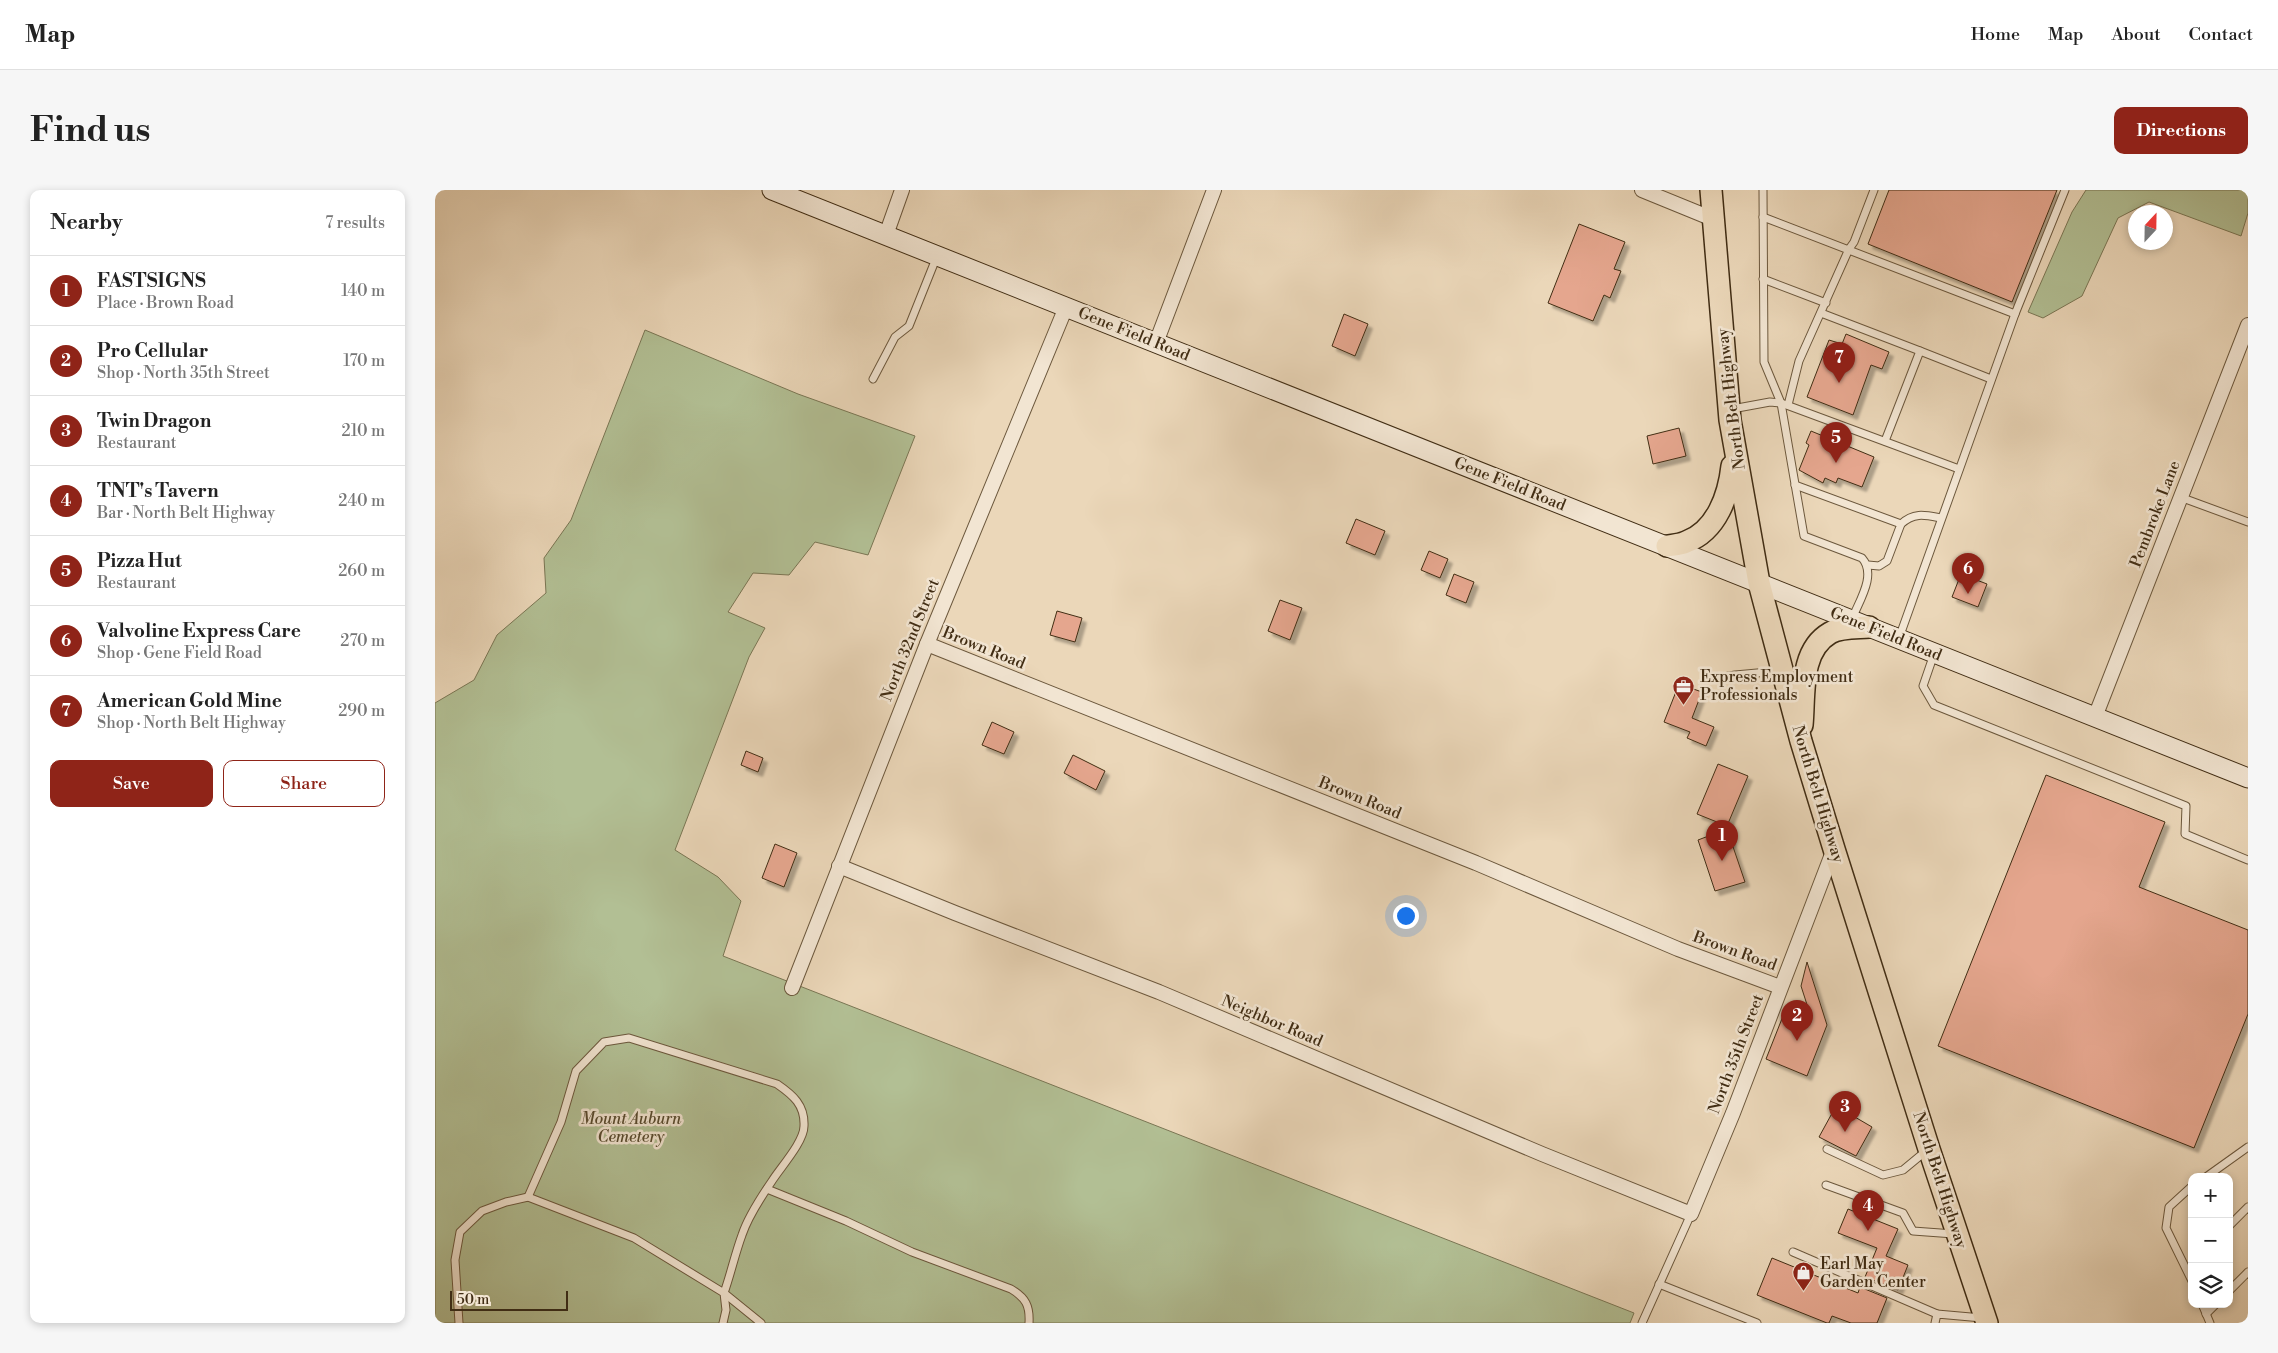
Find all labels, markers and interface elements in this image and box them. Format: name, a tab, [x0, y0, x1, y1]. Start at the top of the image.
text: Map	[25, 20, 75, 50]
text: Home	[1971, 23, 2020, 46]
text: Map	[2048, 23, 2084, 46]
text: About	[2112, 23, 2161, 46]
text: Contact	[2189, 23, 2253, 46]
button: Directions	[2114, 107, 2248, 154]
text: Find us	[30, 109, 150, 152]
north arrow	[2128, 205, 2173, 250]
text: Nearby	[50, 210, 123, 236]
text: 7 results	[325, 213, 385, 233]
text: FASTSIGNS	[97, 269, 206, 293]
text: 1	[62, 281, 70, 301]
text: 140 m	[341, 281, 385, 301]
text: Place · Brown Road	[97, 293, 234, 313]
street label: Gene Field Road	[1075, 302, 1193, 366]
street label: North Belt Highway	[1712, 327, 1750, 471]
text: Pro Cellular	[97, 339, 208, 363]
pin: 7	[1823, 342, 1855, 383]
text: 2	[61, 351, 71, 371]
text: 170 m	[343, 351, 385, 371]
text: Shop · North 35th Street	[97, 363, 270, 383]
text: Twin Dragon	[97, 409, 211, 433]
text: 3	[61, 421, 71, 441]
text: 210 m	[341, 421, 385, 441]
pin: 5	[1820, 422, 1852, 463]
text: Restaurant	[97, 433, 176, 453]
street label: Gene Field Road	[1451, 452, 1569, 516]
street label: Pembroke Lane	[2125, 458, 2185, 570]
text: TNT's Tavern	[97, 479, 219, 503]
text: 4	[61, 491, 71, 511]
text: 240 m	[338, 491, 385, 511]
text: Bar · North Belt Highway	[97, 503, 275, 523]
text: Pizza Hut	[97, 549, 182, 573]
pin: 6	[1952, 553, 1984, 594]
text: 5	[61, 561, 71, 581]
text: 260 m	[338, 561, 385, 581]
text: Restaurant	[97, 573, 176, 593]
street label: North 32nd Street	[876, 576, 944, 704]
street label: Gene Field Road	[1827, 602, 1945, 666]
text: Valvoline Express Care	[97, 619, 301, 643]
street label: Brown Road	[939, 622, 1028, 674]
text: 6	[61, 631, 71, 651]
text: 270 m	[340, 631, 385, 651]
text: Shop · Gene Field Road	[97, 643, 262, 663]
place label: Express Employment Professionals	[1700, 667, 1854, 705]
office icon: Express Employment Professionals	[1672, 674, 1696, 705]
text: American Gold Mine	[97, 689, 282, 713]
text: 7	[61, 701, 71, 721]
text: 290 m	[338, 701, 385, 721]
text: Shop · North Belt Highway	[97, 713, 286, 733]
street label: North Belt Highway	[1788, 723, 1848, 865]
button: Save	[50, 760, 213, 807]
button: Share	[223, 760, 385, 807]
street label: Brown Road	[1315, 772, 1404, 824]
pin: 1	[1706, 820, 1738, 861]
your location	[1393, 903, 1419, 929]
street label: Brown Road	[1689, 926, 1780, 975]
street label: Neighbor Road	[1218, 991, 1326, 1051]
street label: North 35th Street	[1704, 991, 1768, 1117]
pin: 2	[1781, 1000, 1813, 1041]
pin: 3	[1829, 1091, 1861, 1132]
park label: Mount Auburn Cemetery	[581, 1109, 682, 1147]
street label: North Belt Highway	[1908, 1109, 1972, 1251]
map controls	[2188, 1173, 2233, 1308]
button: +	[2188, 1173, 2233, 1218]
pin: 4	[1852, 1190, 1884, 1231]
button: −	[2188, 1218, 2233, 1263]
place label: Earl May Garden Center	[1820, 1254, 1926, 1292]
shop icon: Earl May Garden Center	[1792, 1261, 1816, 1292]
button: layers	[2188, 1263, 2233, 1308]
scale bar	[450, 1288, 567, 1311]
text: 50 m	[457, 1291, 489, 1309]

